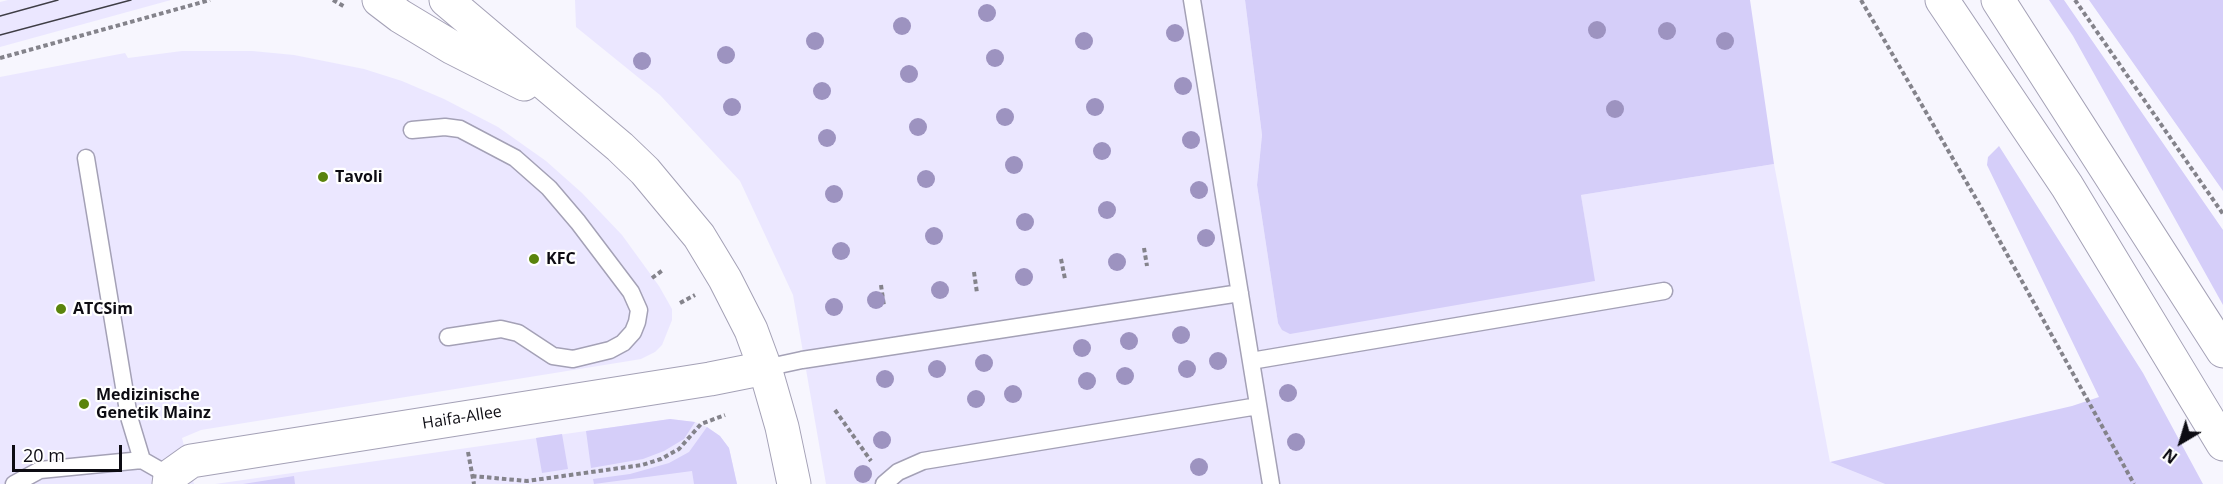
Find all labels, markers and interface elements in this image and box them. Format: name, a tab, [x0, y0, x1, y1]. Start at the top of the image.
place label: Tavoli	[335, 167, 383, 187]
marker: Tavoli	[316, 170, 330, 184]
place label: KFC	[546, 249, 576, 269]
marker: KFC	[527, 252, 541, 266]
place label: ATCSim	[73, 299, 133, 319]
marker: ATCSim	[54, 302, 68, 316]
place label: Medizinische Genetik Mainz	[96, 385, 211, 423]
marker: Medizinische Genetik Mainz	[77, 397, 91, 411]
street label: Haifa-Allee	[421, 402, 503, 434]
north arrow	[2151, 412, 2211, 472]
scale bar	[15, 433, 124, 471]
text: 20 m	[23, 443, 65, 467]
text: N	[2158, 444, 2182, 469]

